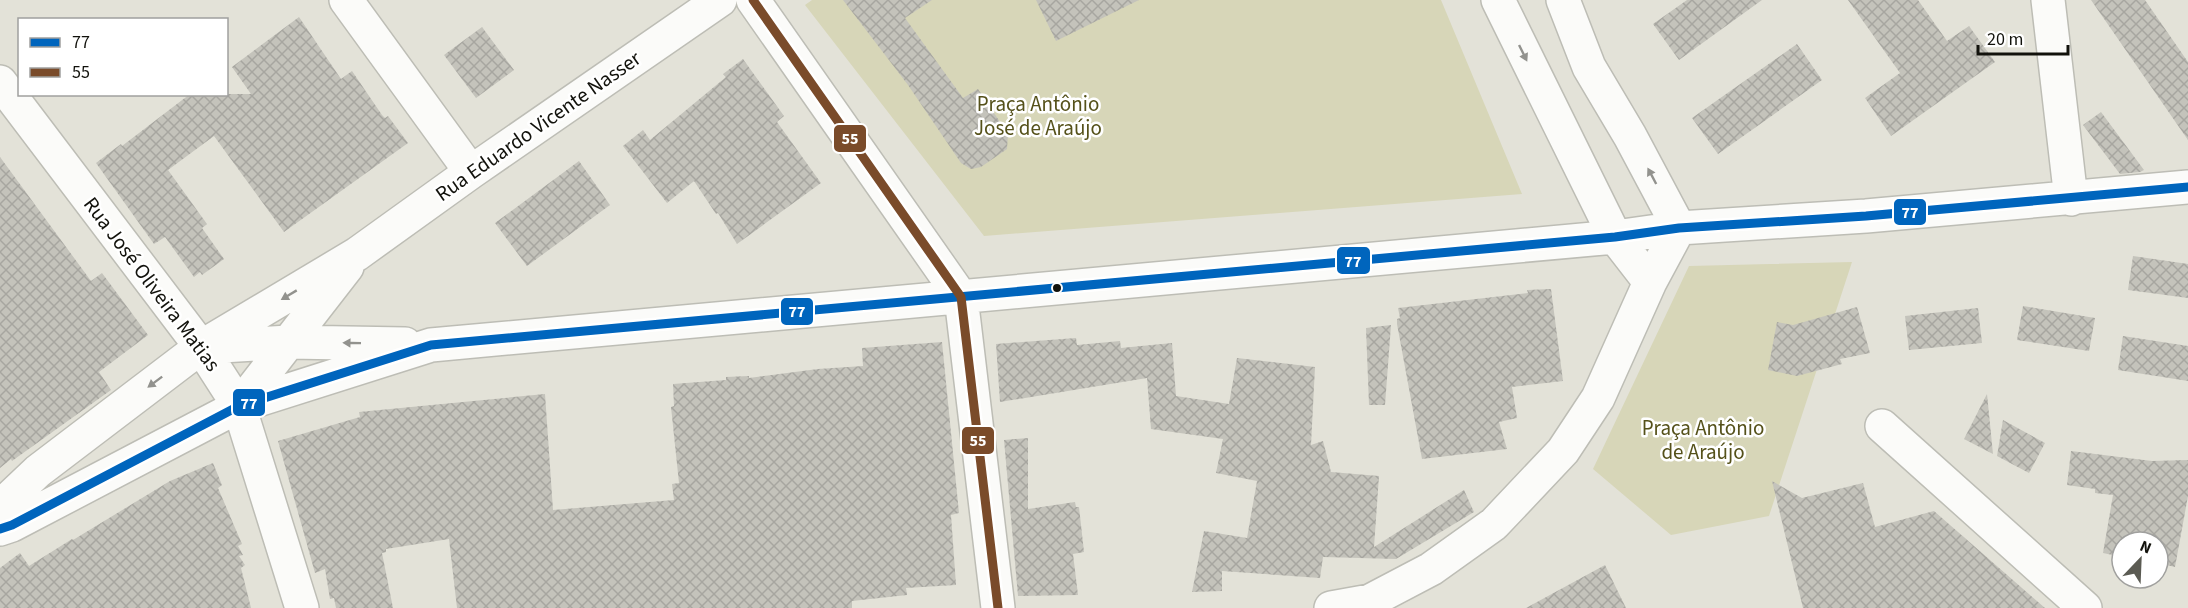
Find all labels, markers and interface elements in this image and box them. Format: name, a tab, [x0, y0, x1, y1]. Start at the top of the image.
legend	[18, 18, 228, 96]
scale bar	[1978, 18, 2068, 56]
text: 20 m	[1987, 27, 2023, 52]
text: 77	[72, 30, 90, 55]
street label: Rua Eduardo Vicente Nasser	[429, 43, 647, 209]
one-way arrow	[1517, 44, 1527, 62]
text: 55	[72, 60, 90, 85]
park label: Praça Antônio José de Araújo	[974, 89, 1102, 143]
line badge: 55	[833, 124, 867, 153]
text: 55	[842, 128, 858, 150]
one-way arrow	[1647, 167, 1657, 184]
street label: Rua José Oliveira Matias	[76, 191, 228, 378]
line badge: 77	[1893, 198, 1927, 226]
text: 77	[1902, 202, 1918, 224]
line badge: 77	[1336, 246, 1371, 275]
text: 77	[1345, 251, 1361, 273]
unlabelled marker	[1051, 282, 1063, 294]
one-way arrow	[281, 289, 297, 300]
line badge: 77	[780, 297, 814, 326]
text: 77	[789, 301, 805, 323]
one-way arrow	[342, 339, 361, 348]
one-way arrow	[147, 376, 163, 389]
line badge: 77	[232, 388, 266, 417]
text: 77	[241, 393, 257, 415]
park label: Praça Antônio de Araújo	[1642, 413, 1764, 467]
line badge: 55	[961, 426, 995, 455]
text: 55	[970, 430, 986, 452]
north arrow	[2110, 530, 2170, 590]
text: N	[2136, 535, 2155, 559]

